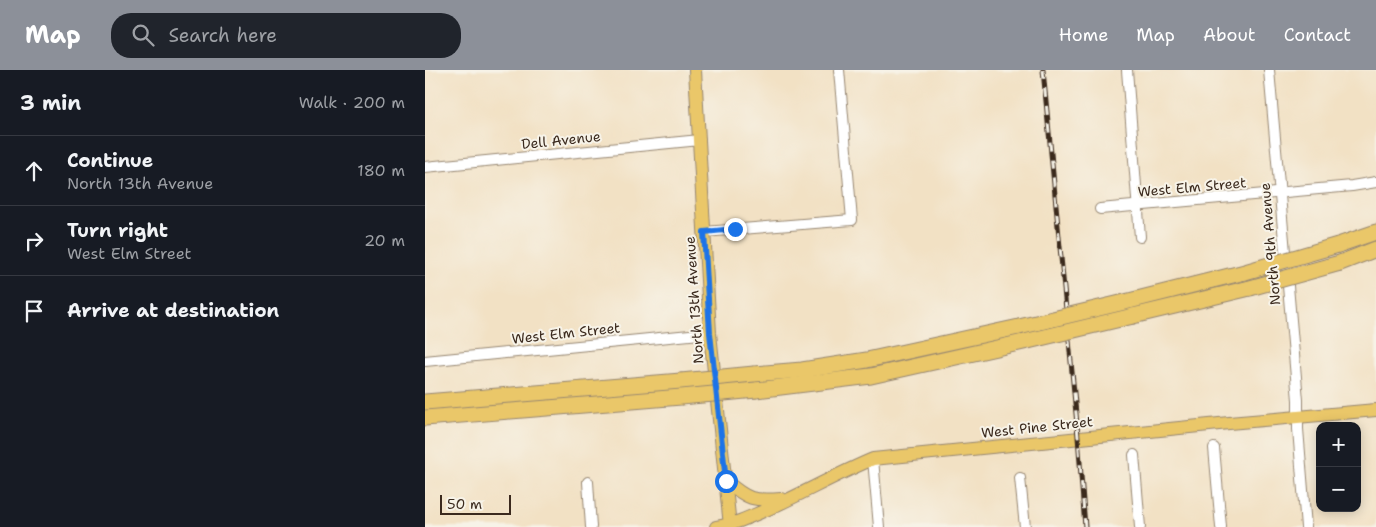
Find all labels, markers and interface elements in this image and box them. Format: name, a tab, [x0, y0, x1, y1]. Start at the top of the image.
search box	[111, 13, 461, 58]
text: Map	[25, 19, 81, 51]
icon: search	[129, 21, 157, 49]
text: Search here	[169, 23, 277, 48]
text: Home	[1059, 23, 1108, 47]
text: Map	[1136, 23, 1175, 47]
text: About	[1203, 23, 1256, 47]
text: Contact	[1284, 23, 1351, 47]
text: 3 min	[20, 89, 81, 117]
text: Walk · 200 m	[299, 92, 405, 113]
street label: Dell Avenue	[521, 127, 602, 153]
text: Continue	[67, 148, 153, 173]
icon: ahead	[20, 157, 48, 185]
text: 180 m	[357, 160, 405, 181]
text: North 13th Avenue	[67, 173, 213, 194]
street label: West Elm Street	[1137, 173, 1247, 201]
street label: North 9th Avenue	[1256, 182, 1284, 306]
text: Turn right	[67, 218, 168, 243]
route end	[724, 218, 747, 241]
icon: right	[20, 227, 48, 255]
text: 20 m	[364, 230, 405, 251]
street label: North 13th Avenue	[681, 235, 707, 364]
text: West Elm Street	[67, 243, 192, 264]
icon: arrive	[20, 297, 48, 325]
text: Arrive at destination	[67, 298, 279, 323]
street label: West Elm Street	[511, 318, 621, 348]
street label: West Pine Street	[980, 412, 1094, 442]
map controls	[1316, 422, 1361, 512]
button: +	[1316, 422, 1361, 467]
button: −	[1316, 467, 1361, 512]
route start	[715, 470, 738, 493]
scale bar	[440, 492, 511, 515]
text: 50 m	[447, 495, 482, 513]

